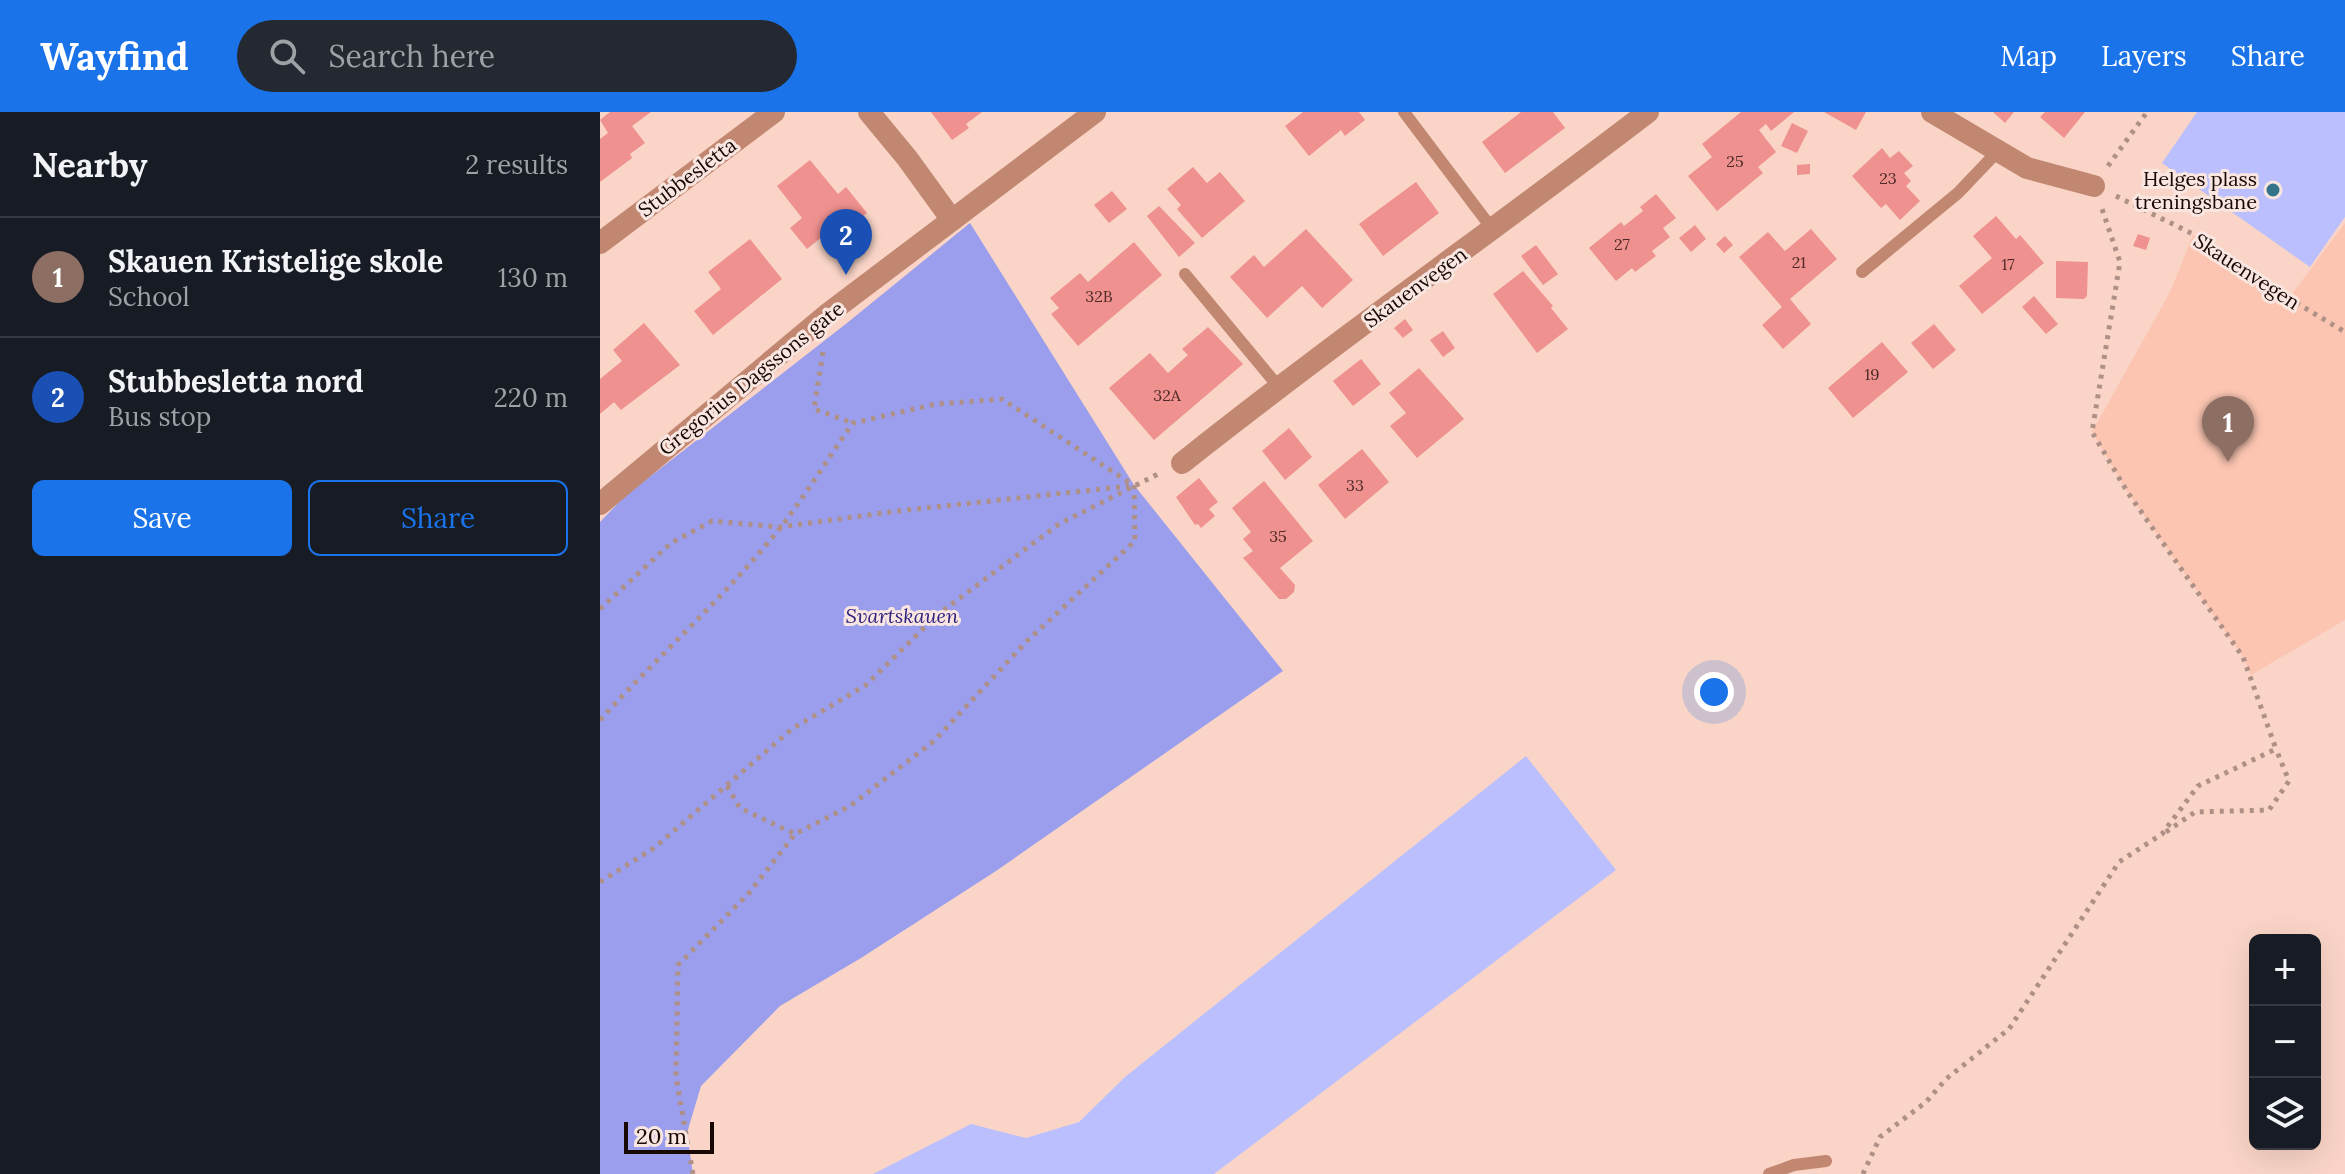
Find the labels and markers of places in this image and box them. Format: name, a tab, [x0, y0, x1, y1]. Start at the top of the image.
place label: Helges plass treningsbane	[2135, 166, 2257, 214]
marker: Helges plass treningsbane	[2264, 181, 2282, 199]
pin: 2	[820, 209, 872, 275]
pin: 1	[2202, 396, 2254, 462]

